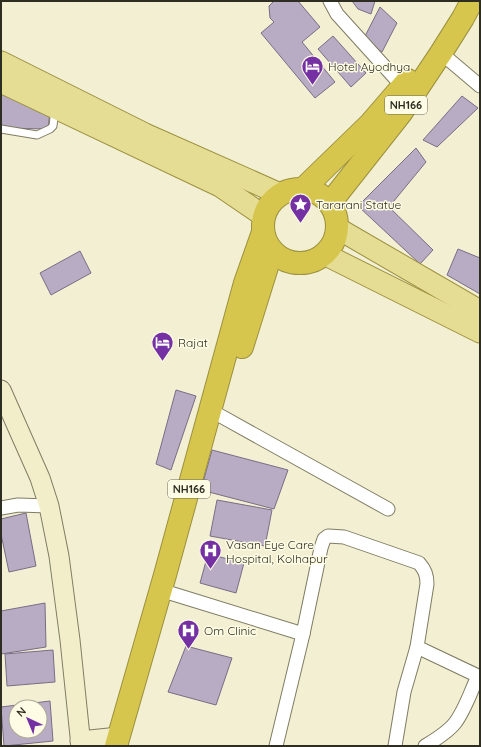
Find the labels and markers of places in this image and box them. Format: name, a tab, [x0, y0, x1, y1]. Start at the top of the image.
hotel icon: Hotel Ayodhya	[299, 53, 325, 86]
place label: Hotel Ayodhya	[328, 59, 410, 74]
place icon: Tararani Statue	[287, 191, 313, 224]
place label: Tararani Statue	[316, 197, 402, 212]
hotel icon: Rajat	[149, 329, 175, 362]
place label: Rajat	[178, 335, 208, 350]
place label: Vasan Eye Care Hospital, Kolhapur	[226, 537, 328, 566]
hospital icon: Vasan Eye Care Hospital, Kolhapur	[197, 538, 223, 571]
hospital icon: Om Clinic	[176, 617, 202, 650]
place label: Om Clinic	[204, 623, 256, 638]

